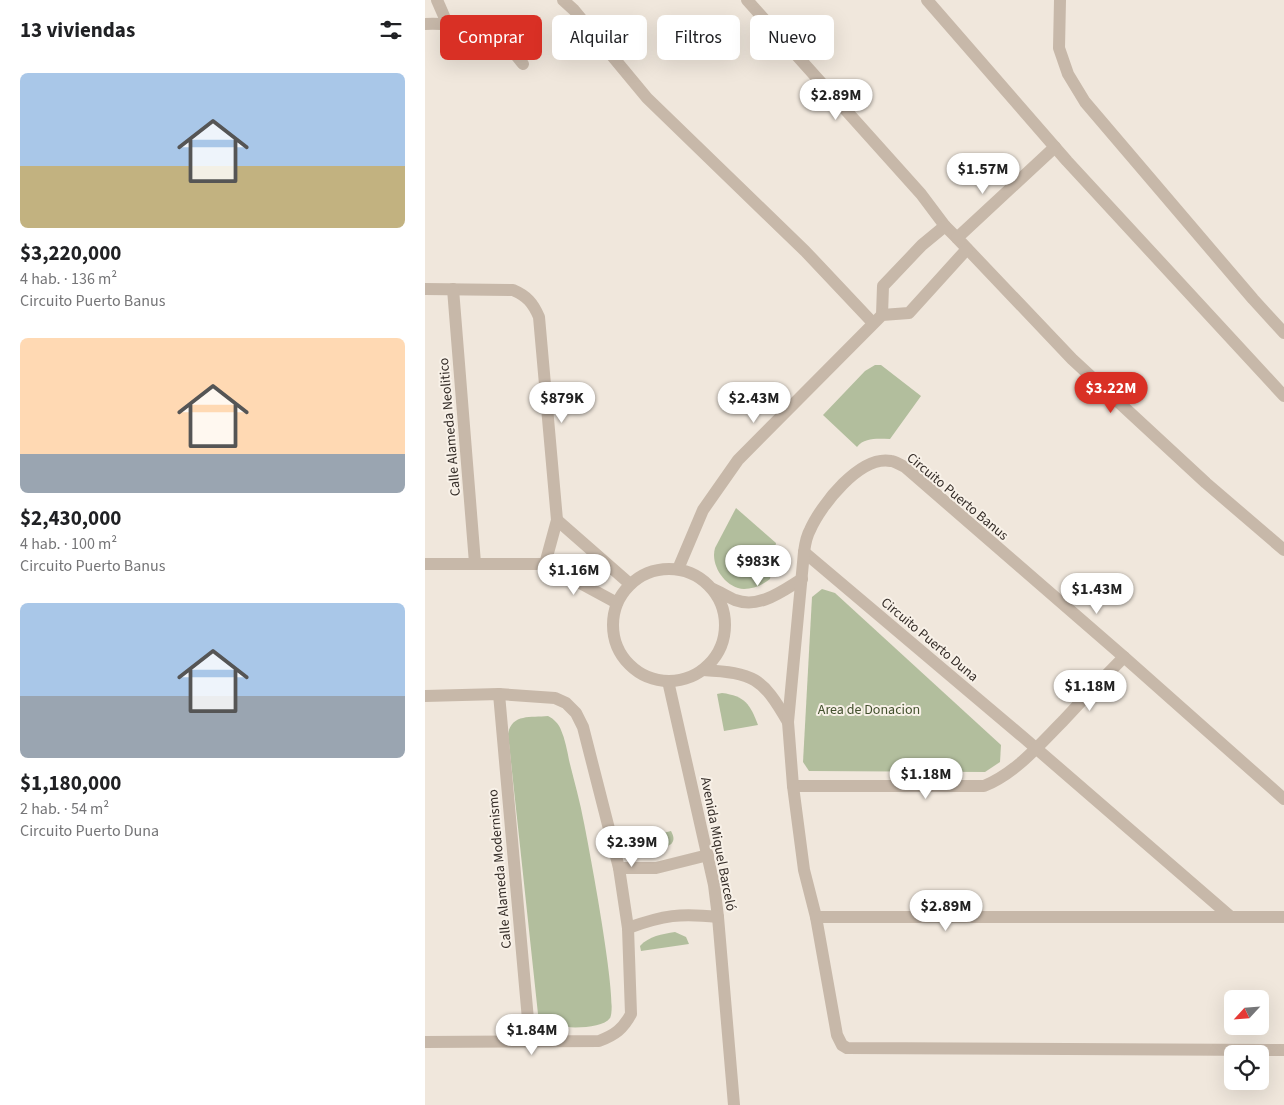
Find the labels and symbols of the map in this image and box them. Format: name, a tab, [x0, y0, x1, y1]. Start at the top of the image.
pin: $2.89M	[795, 78, 877, 121]
pin: $1.57M	[942, 152, 1024, 195]
street label: Calle Alameda Neolitico	[434, 357, 466, 497]
pin: $3.22M	[1070, 372, 1152, 414]
pin: $879K	[527, 382, 597, 424]
pin: $2.43M	[713, 382, 795, 424]
street label: Circuito Puerto Banus	[902, 448, 1013, 545]
pin: $983K	[723, 544, 793, 587]
pin: $1.16M	[533, 554, 615, 596]
pin: $1.43M	[1056, 572, 1138, 615]
street label: Circuito Puerto Duna	[876, 593, 982, 687]
pin: $1.18M	[1049, 670, 1131, 712]
park label: Area de Donacion	[818, 700, 920, 720]
pin: $1.18M	[885, 758, 967, 800]
street label: Avenida Miquel Barceló	[695, 775, 741, 913]
street label: Calle Alameda Modernismo	[483, 788, 517, 949]
pin: $2.39M	[591, 826, 673, 868]
pin: $2.89M	[905, 890, 987, 932]
north arrow	[1224, 990, 1269, 1035]
pin: $1.84M	[491, 1014, 573, 1056]

